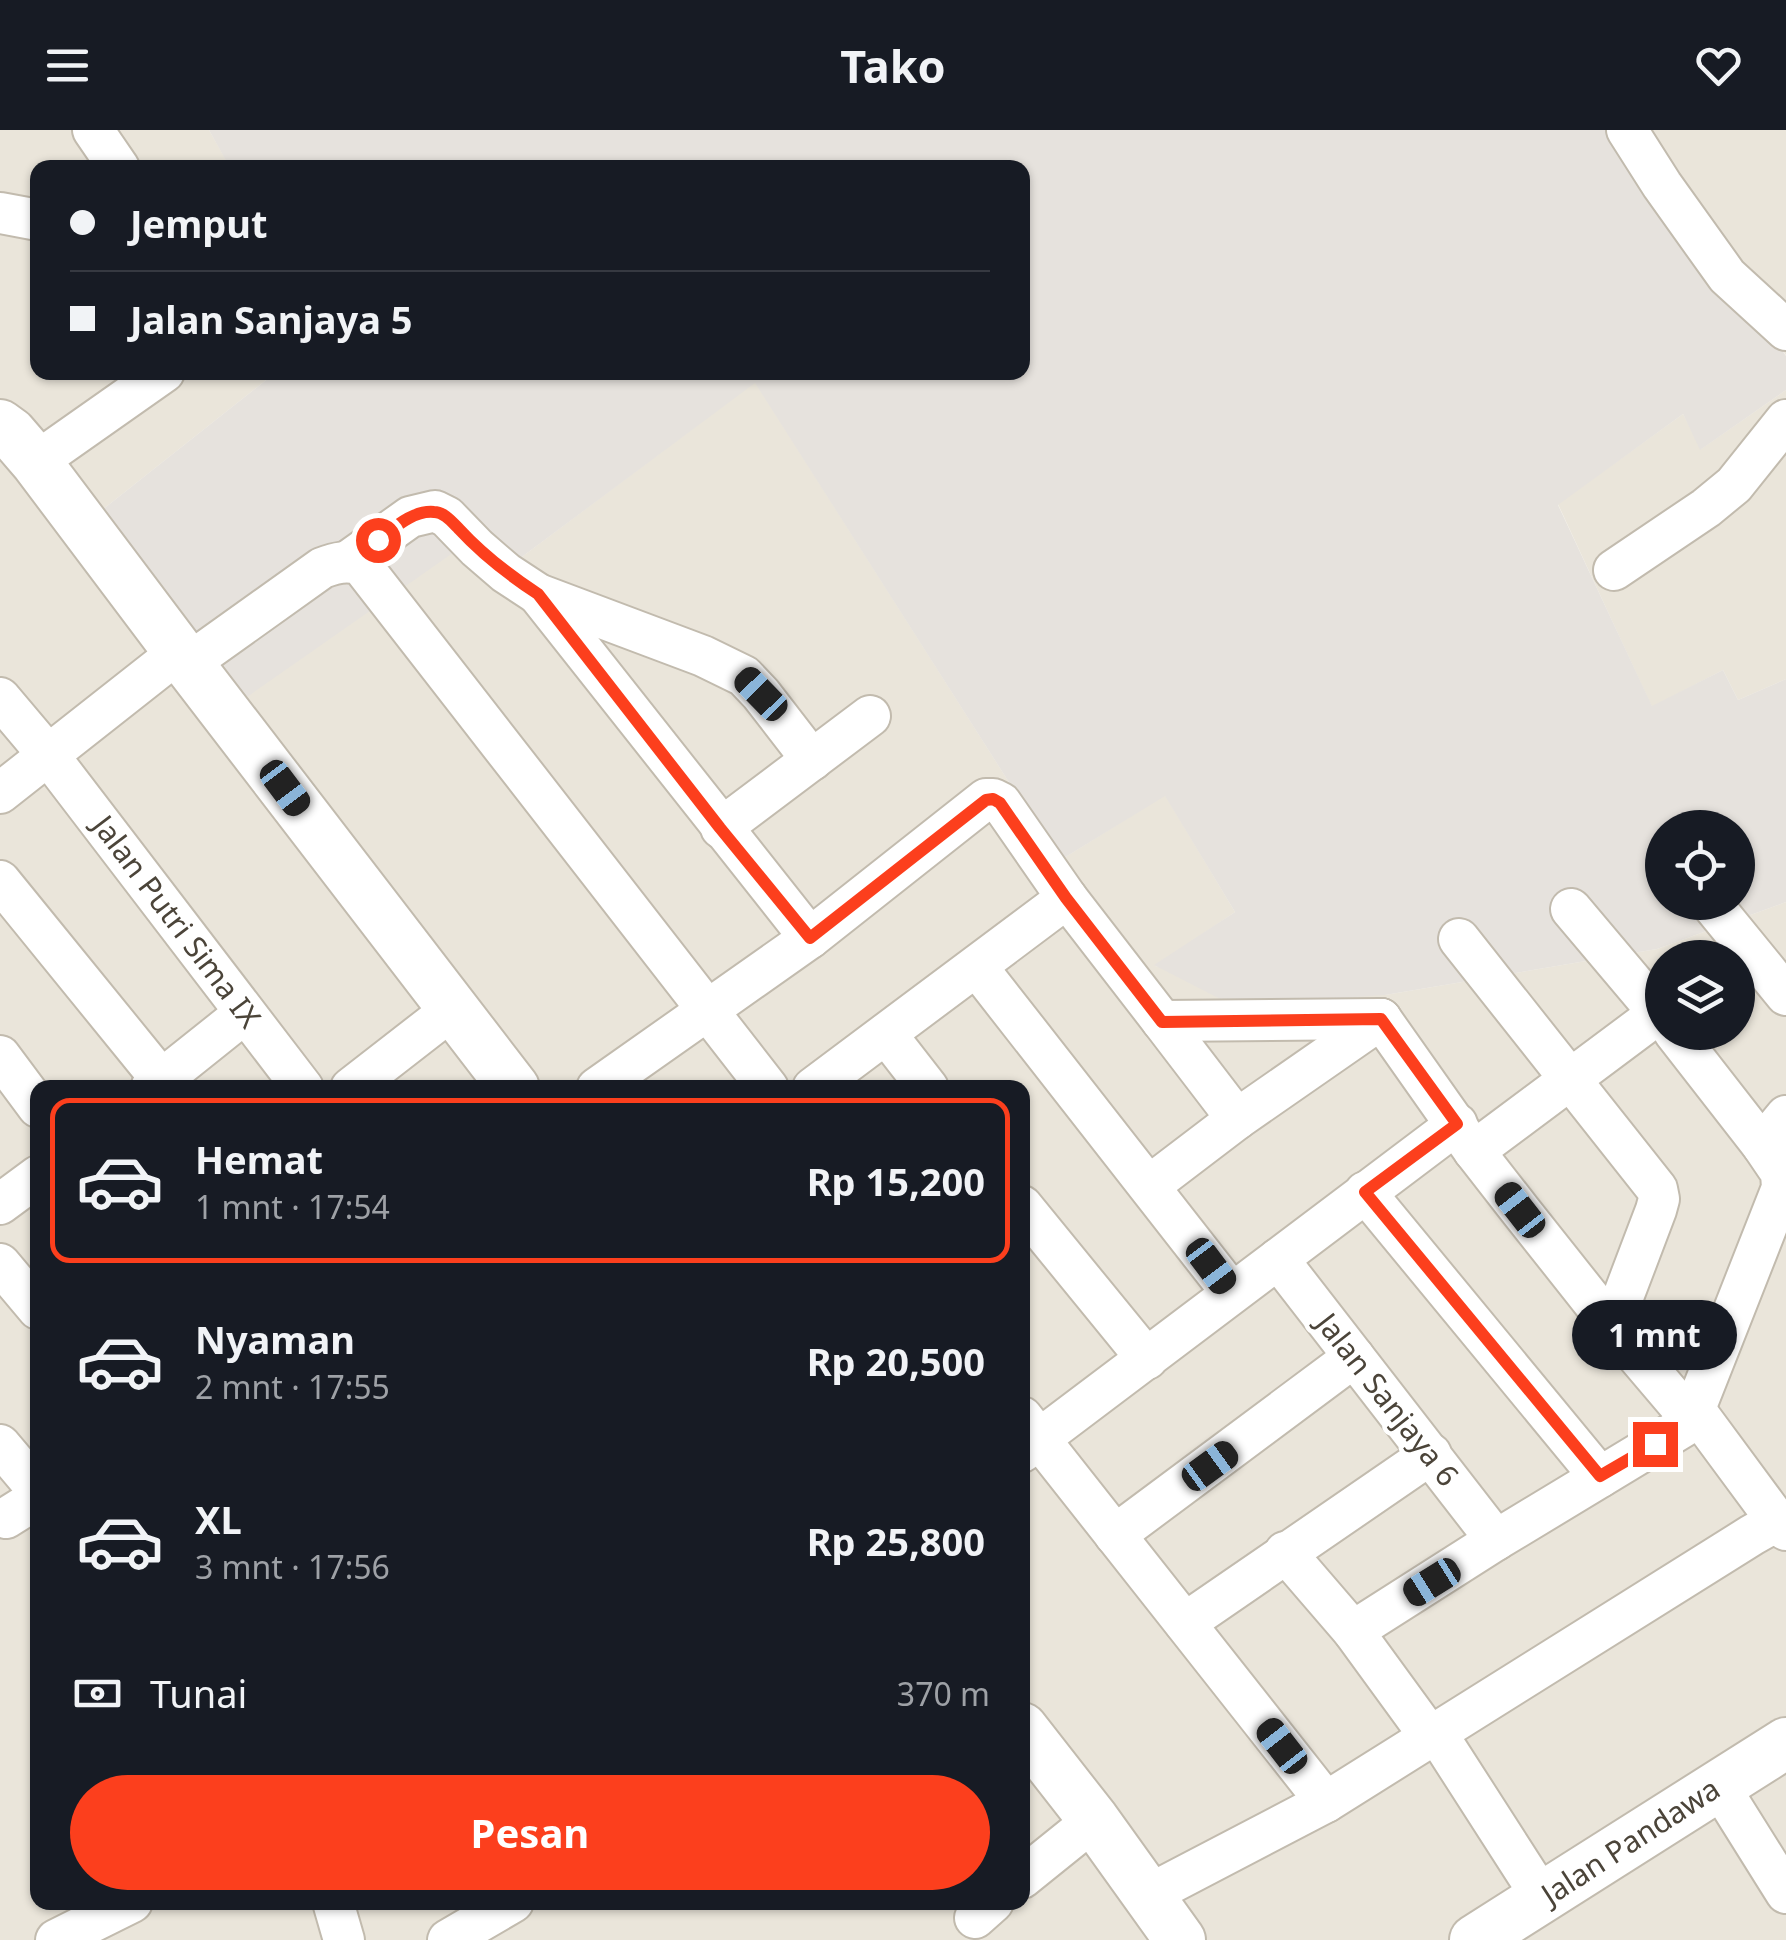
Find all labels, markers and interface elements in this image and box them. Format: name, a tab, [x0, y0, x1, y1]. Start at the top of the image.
text: Tako	[840, 35, 946, 96]
icon: menu	[40, 38, 95, 93]
icon: heart	[1691, 38, 1746, 93]
text: Jemput	[130, 197, 268, 249]
text: Jalan Sanjaya 5	[130, 293, 413, 345]
route start	[356, 518, 401, 563]
car	[729, 662, 793, 726]
car	[255, 755, 315, 821]
street label: Jalan Putri Sima IX	[82, 804, 271, 1036]
map controls	[1645, 810, 1755, 1050]
button: locate	[1645, 810, 1755, 920]
button: layers	[1645, 940, 1755, 1050]
text: Hemat	[195, 1133, 323, 1185]
icon: car	[75, 1136, 165, 1226]
text: Rp 15,200	[807, 1155, 985, 1207]
car	[1490, 1177, 1550, 1243]
text: 1 mnt · 17:54	[195, 1185, 390, 1228]
car	[1181, 1233, 1241, 1299]
callout: 1 mnt	[1572, 1299, 1738, 1369]
street label: Jalan Sanjaya 6	[1306, 1302, 1469, 1494]
text: Nyaman	[195, 1313, 355, 1365]
text: 1 mnt	[1608, 1313, 1701, 1356]
icon: car	[75, 1316, 165, 1406]
text: Rp 20,500	[807, 1335, 985, 1387]
text: 2 mnt · 17:55	[195, 1365, 390, 1408]
route end	[1633, 1422, 1678, 1467]
car	[1177, 1436, 1243, 1496]
text: XL	[195, 1493, 242, 1545]
icon: car	[75, 1496, 165, 1586]
text: Rp 25,800	[807, 1515, 985, 1567]
text: 3 mnt · 17:56	[195, 1545, 390, 1588]
car	[1399, 1553, 1465, 1611]
icon: cash	[70, 1666, 125, 1721]
text: Tunai	[150, 1667, 247, 1719]
text: 370 m	[897, 1672, 990, 1715]
car	[1252, 1713, 1312, 1779]
street label: Jalan Pandawa	[1530, 1768, 1727, 1915]
button: Pesan	[70, 1775, 990, 1890]

